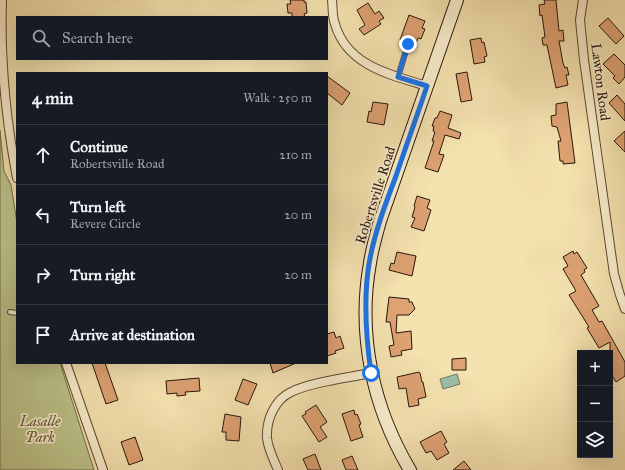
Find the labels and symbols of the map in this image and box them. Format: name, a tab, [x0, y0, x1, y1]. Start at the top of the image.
route end	[399, 35, 417, 53]
street label: Lawton Road	[587, 42, 614, 122]
street label: Robertsville Road	[352, 144, 399, 246]
route start	[362, 364, 380, 382]
park label: Lasalle Park	[19, 413, 61, 446]

